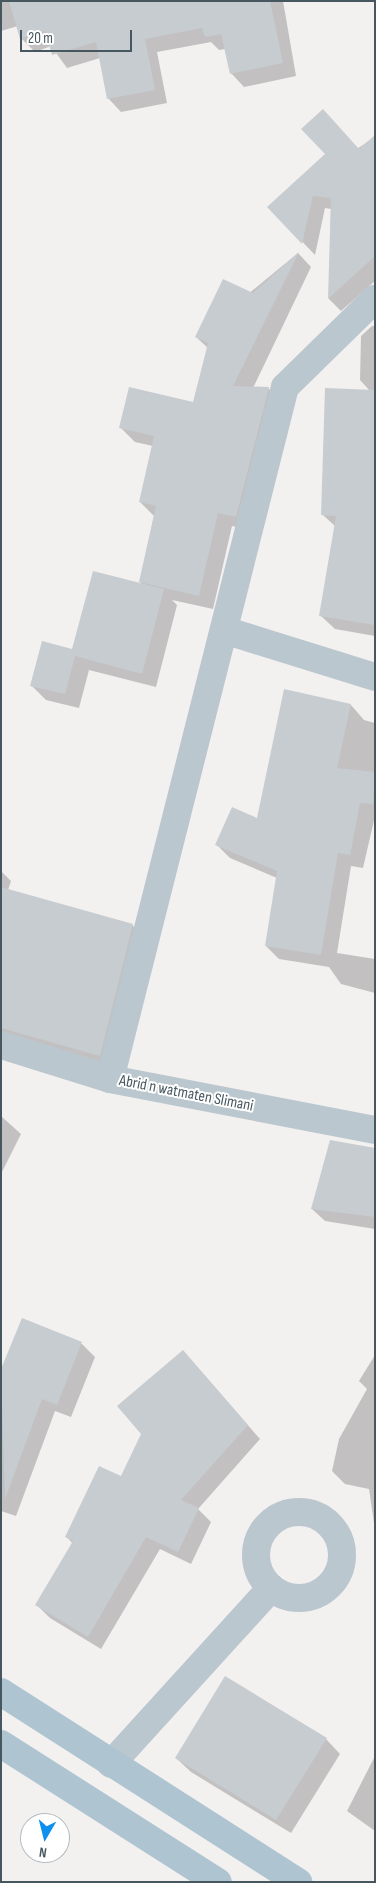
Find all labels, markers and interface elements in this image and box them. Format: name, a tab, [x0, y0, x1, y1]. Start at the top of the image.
scale bar	[22, 20, 135, 52]
text: 20 m	[28, 29, 53, 48]
street label: Abrid n watmaten Slimani	[117, 1072, 255, 1116]
north arrow	[20, 1813, 70, 1863]
text: N	[38, 1843, 48, 1861]

